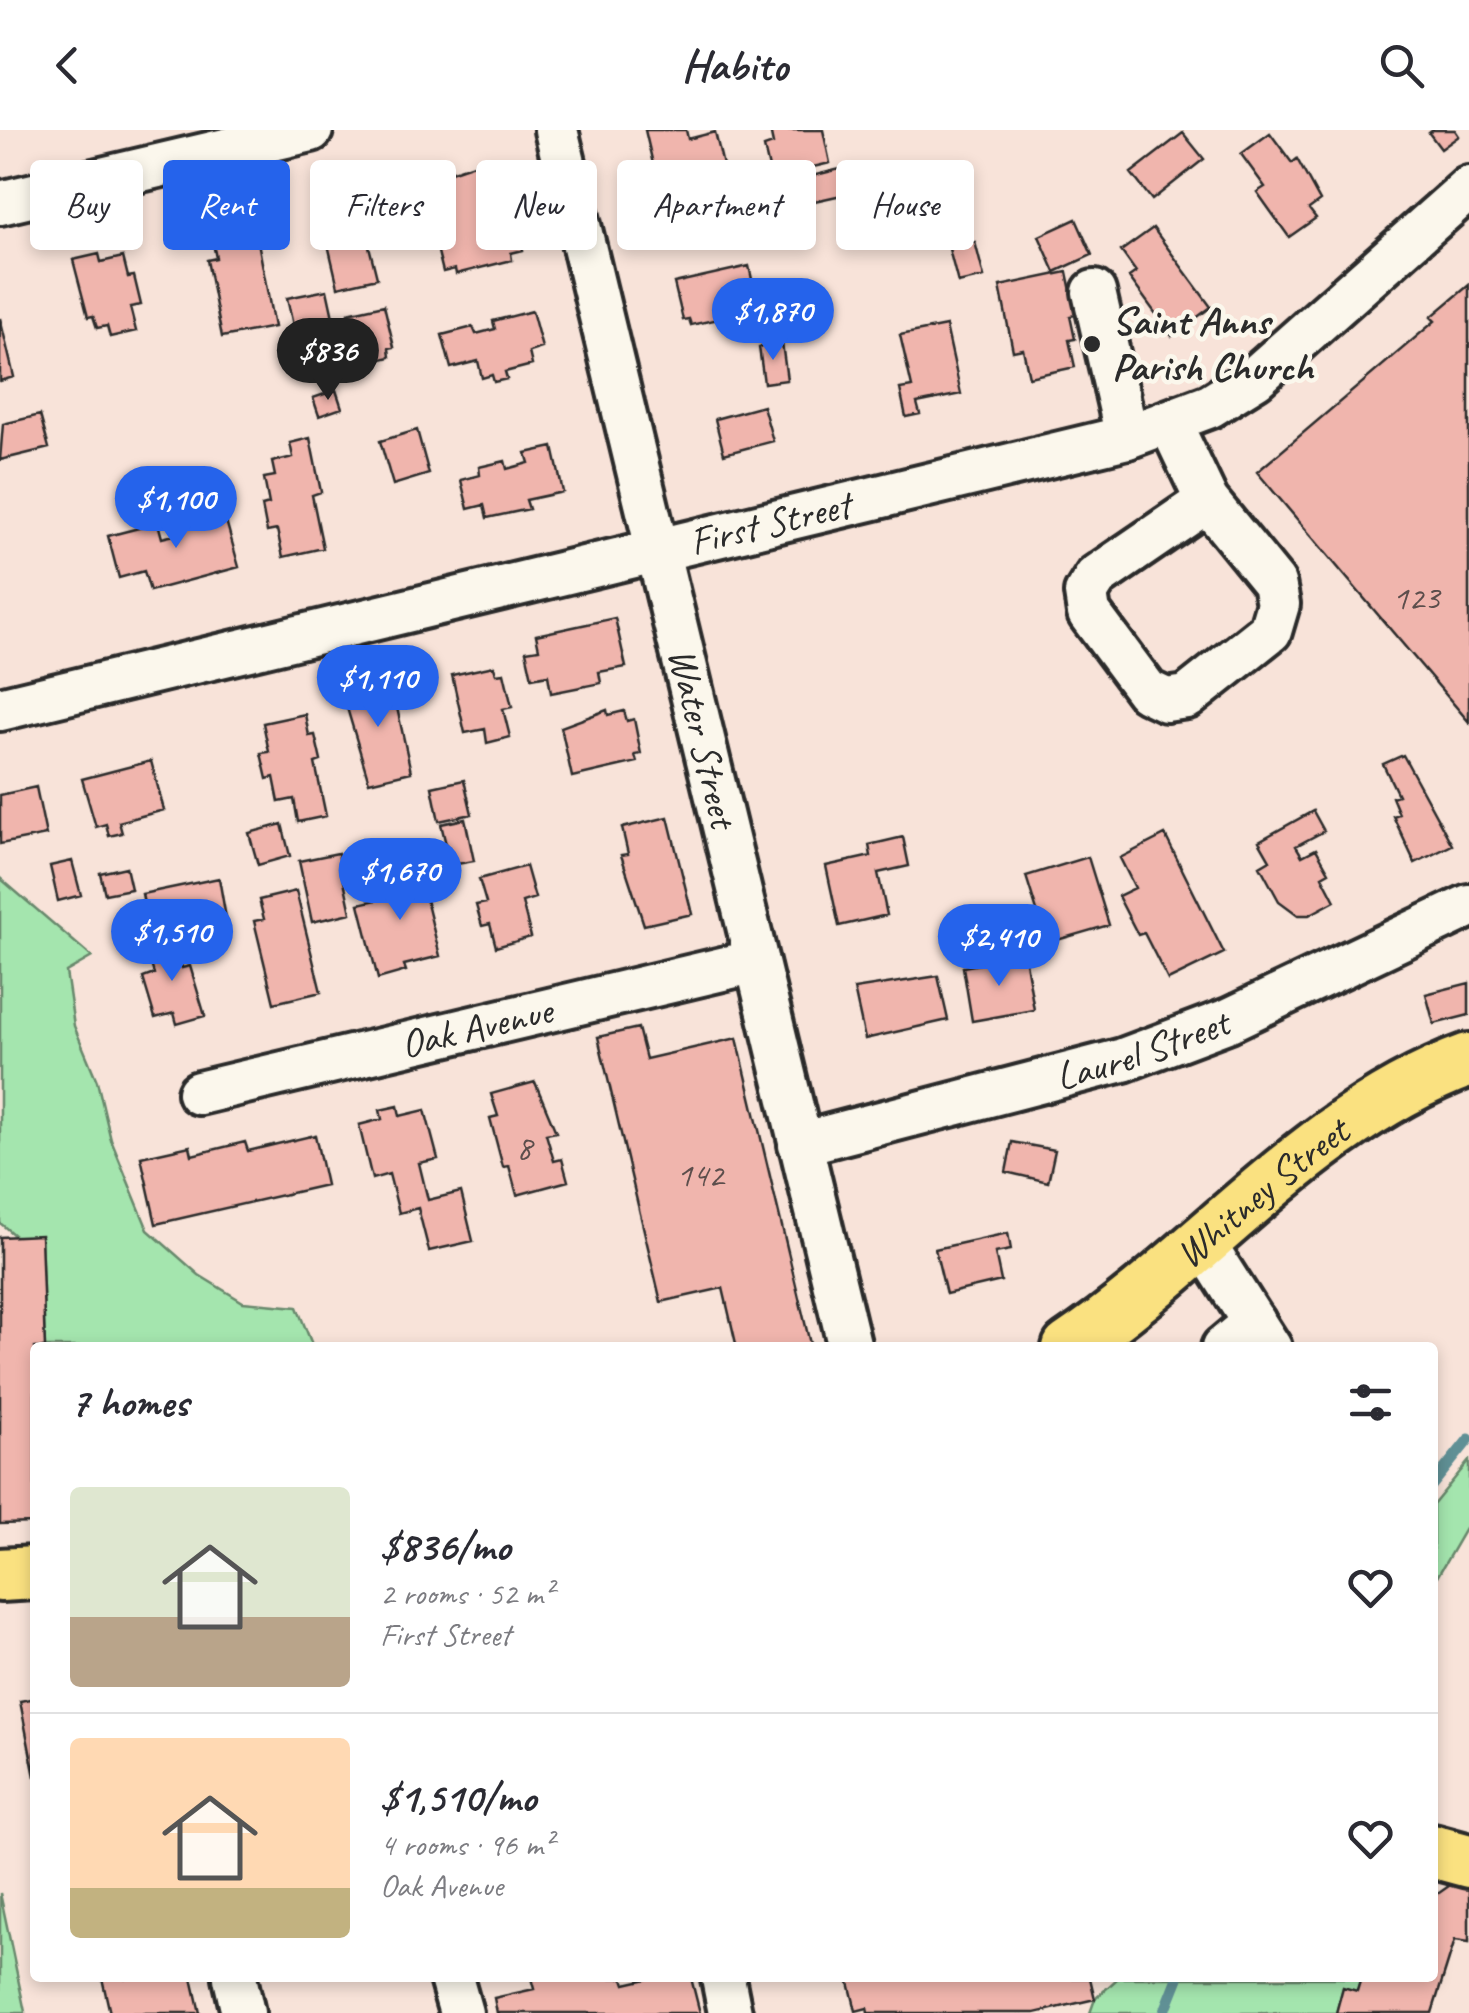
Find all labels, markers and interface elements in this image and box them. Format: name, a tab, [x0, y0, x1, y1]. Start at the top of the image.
text: Habito	[682, 37, 787, 94]
icon: back	[40, 38, 95, 93]
icon: search	[1374, 38, 1429, 93]
chip: Buy	[30, 160, 143, 250]
chip: Rent	[163, 160, 290, 250]
chip: Filters	[310, 160, 456, 250]
chip: New	[476, 160, 597, 250]
chip: Apartment	[617, 160, 816, 250]
chip: House	[836, 160, 974, 250]
pin: $1,870	[692, 278, 854, 363]
text: $1,870	[734, 290, 812, 331]
place label: Saint Anns Parish Church	[1112, 296, 1315, 392]
pin: $836	[269, 318, 387, 403]
text: $836	[299, 330, 357, 371]
marker: Saint Anns Parish Church	[1081, 333, 1103, 355]
pin: $1,100	[95, 466, 257, 551]
text: $1,100	[137, 478, 215, 519]
street label: First Street	[685, 478, 861, 567]
house number: 123	[1392, 575, 1442, 620]
street label: Water Street	[657, 643, 749, 836]
pin: $1,110	[297, 645, 459, 730]
text: $1,110	[339, 657, 417, 698]
pin: $1,670	[319, 838, 481, 923]
text: $1,670	[361, 850, 439, 891]
pin: $1,510	[91, 899, 253, 984]
pin: $2,410	[918, 904, 1080, 989]
text: $1,510	[133, 911, 211, 952]
text: $2,410	[960, 916, 1038, 957]
street label: Oak Avenue	[396, 985, 560, 1069]
street label: Laurel Street	[1050, 996, 1239, 1101]
street label: Whitney Street	[1165, 1104, 1361, 1279]
house number: 8	[516, 1125, 535, 1170]
house number: 142	[676, 1152, 727, 1197]
icon: filters	[1343, 1375, 1398, 1430]
text: 7 homes	[70, 1376, 188, 1429]
text: $836/mo	[380, 1520, 510, 1573]
icon: home	[150, 1527, 270, 1647]
icon: heart	[1343, 1560, 1398, 1615]
text: 2 rooms · 52 m²	[380, 1573, 553, 1614]
text: First Street	[380, 1614, 511, 1655]
text: $1,510/mo	[380, 1771, 536, 1824]
icon: home	[150, 1778, 270, 1898]
icon: heart	[1343, 1811, 1398, 1866]
text: 4 rooms · 96 m²	[380, 1824, 553, 1865]
text: Oak Avenue	[380, 1865, 503, 1906]

